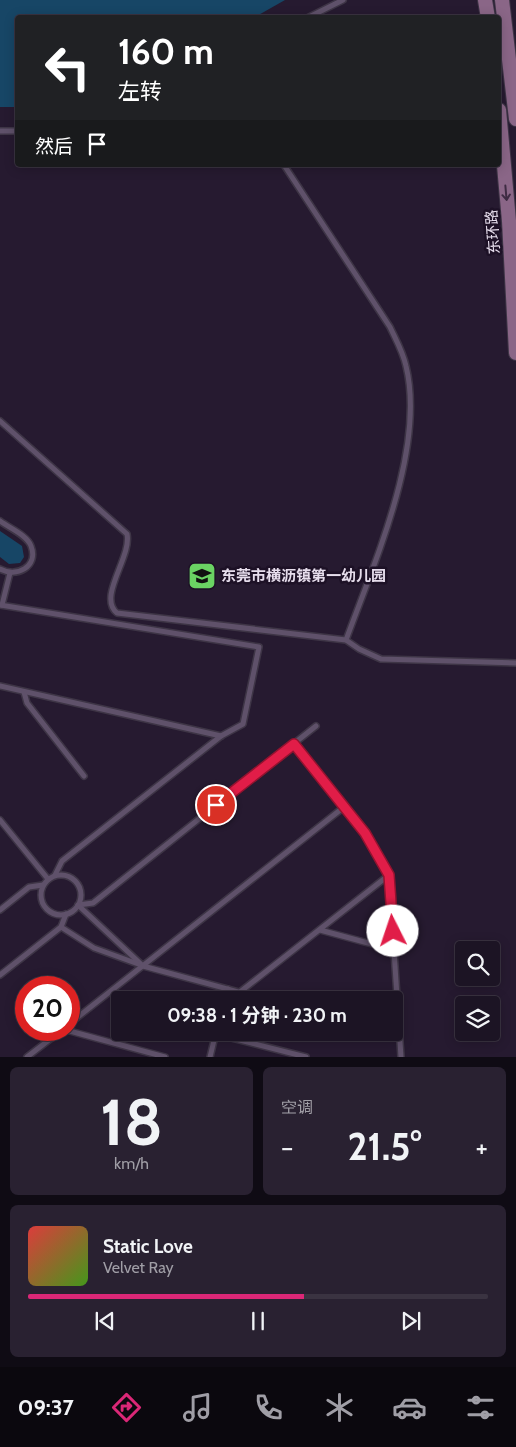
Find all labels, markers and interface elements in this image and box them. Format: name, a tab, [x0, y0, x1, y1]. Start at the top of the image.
text: 160 m	[118, 30, 214, 73]
icon: left	[35, 35, 100, 100]
text: 左转	[118, 78, 162, 105]
icon: arrive	[83, 130, 111, 158]
text: 然后	[35, 135, 73, 158]
one-way arrow	[502, 185, 511, 201]
street label: 东环路	[482, 209, 504, 255]
school or university icon: 东莞市横沥镇第一幼儿园	[187, 561, 217, 591]
place label: 东莞市横沥镇第一幼儿园	[221, 567, 386, 585]
pin	[195, 784, 237, 826]
icon: arrive	[202, 791, 230, 819]
position arrow	[366, 904, 418, 956]
map controls	[455, 941, 500, 1041]
button: search	[455, 941, 500, 986]
speed limit sign: 20	[15, 976, 80, 1041]
button: layers	[455, 996, 500, 1041]
text: 09:38 · 1 分钟 · 230 m	[167, 1004, 347, 1027]
text: 18	[100, 1082, 163, 1161]
text: 空调	[281, 1098, 313, 1117]
text: 21.5°	[348, 1123, 421, 1170]
text: −	[281, 1130, 293, 1164]
text: +	[476, 1130, 488, 1164]
text: km/h	[114, 1154, 149, 1173]
text: Static Love	[103, 1235, 193, 1258]
text: Velvet Ray	[103, 1258, 174, 1277]
icon: previous	[91, 1307, 119, 1335]
icon: pause	[244, 1307, 272, 1335]
icon: next	[397, 1307, 425, 1335]
icon: directions	[109, 1390, 144, 1425]
icon: music	[180, 1390, 215, 1425]
icon: phone	[251, 1390, 286, 1425]
icon: climate	[322, 1390, 357, 1425]
icon: car	[392, 1390, 427, 1425]
icon: filters	[463, 1390, 498, 1425]
text: 09:37	[18, 1394, 74, 1421]

